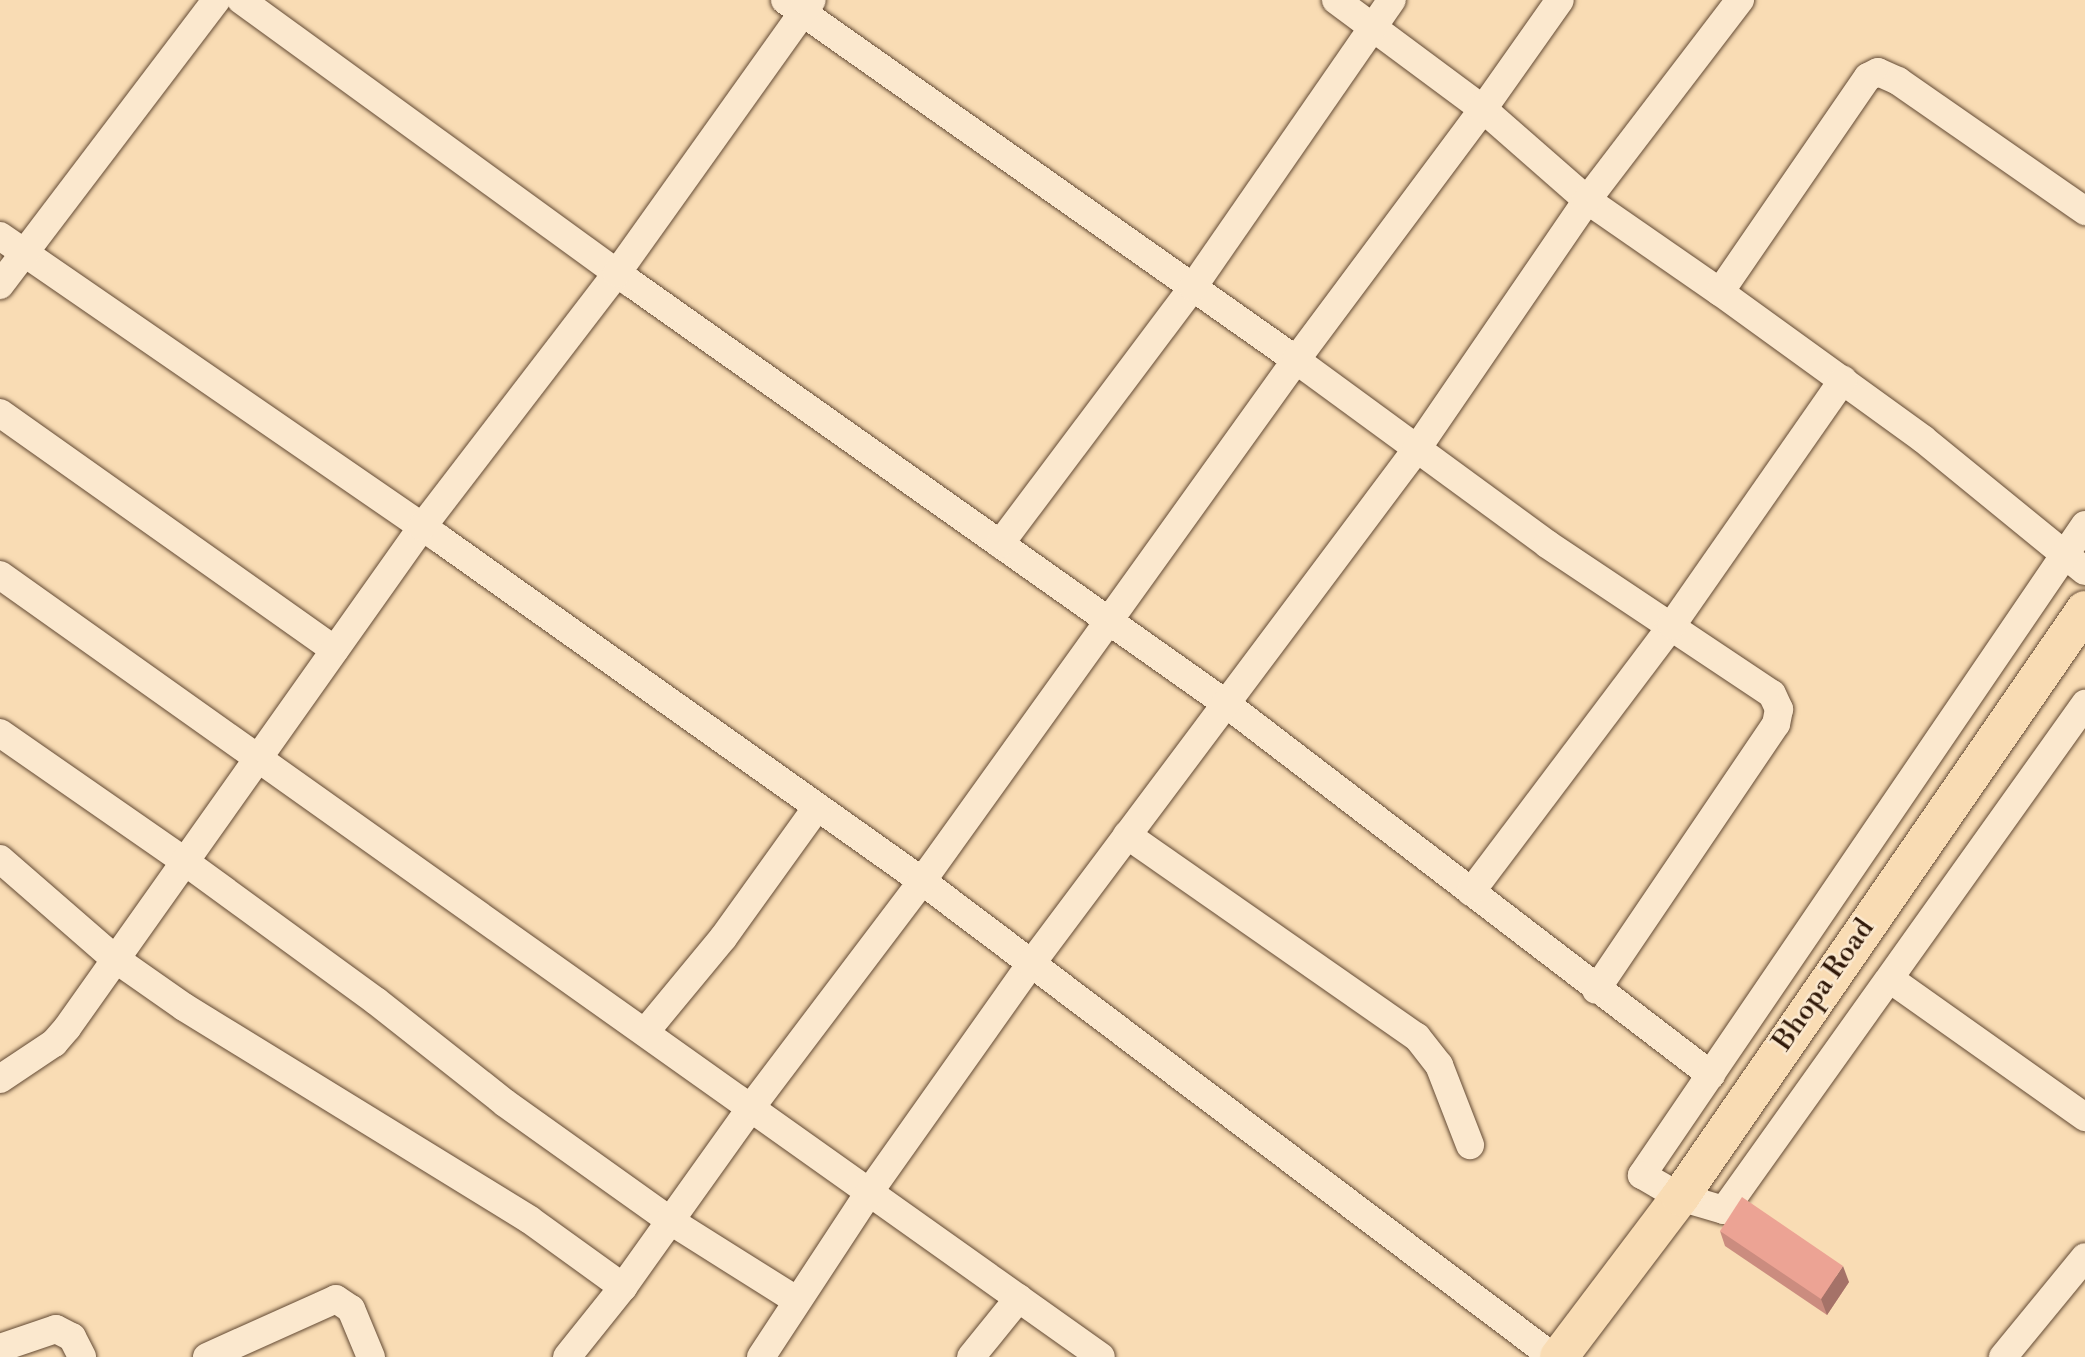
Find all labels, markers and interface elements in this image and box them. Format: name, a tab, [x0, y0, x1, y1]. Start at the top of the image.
street label: Bhopa Road	[1766, 913, 1882, 1057]

